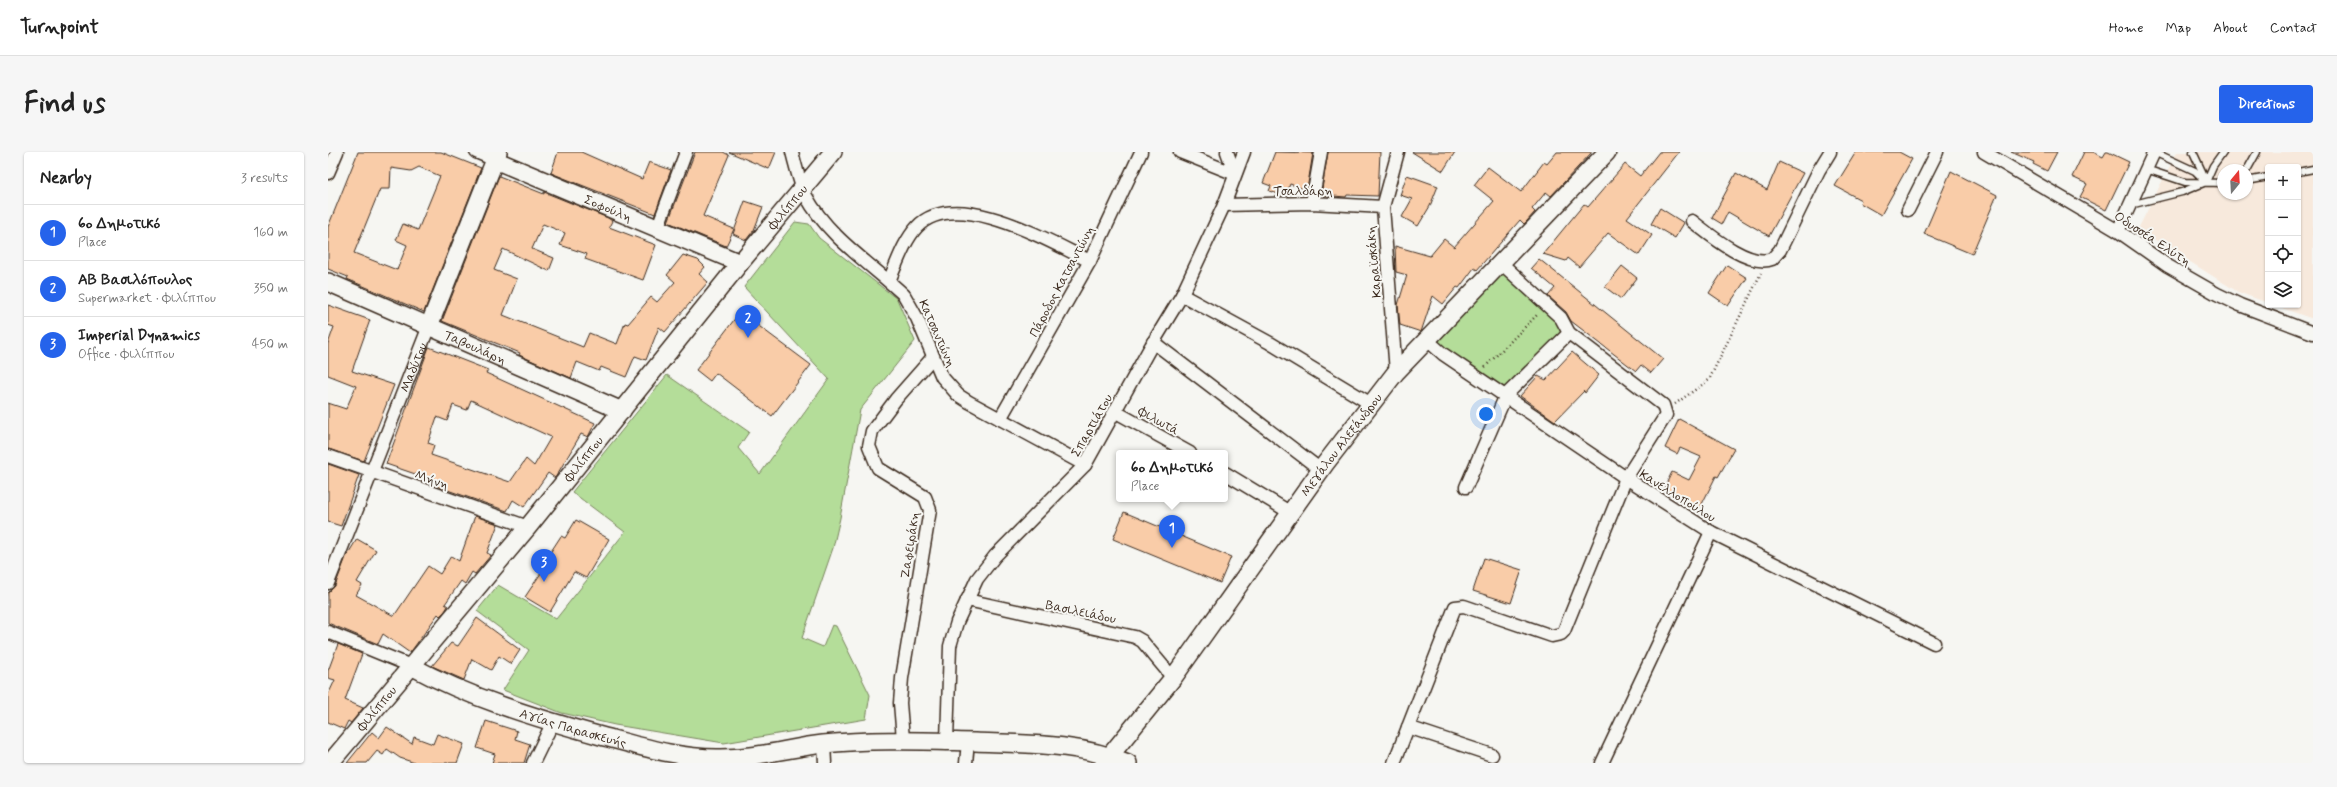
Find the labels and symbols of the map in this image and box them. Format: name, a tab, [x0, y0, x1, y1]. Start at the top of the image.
north arrow	[2217, 164, 2253, 200]
street label: Φιλίππου	[764, 182, 812, 235]
street label: Τσαλδάρη	[1273, 183, 1333, 200]
street label: Σοφούλη	[581, 192, 634, 227]
street label: Οδυσσέα Ελύτη	[2110, 208, 2194, 270]
street label: Πάροδος Κατσαντώνη	[1026, 223, 1099, 340]
street label: Καραϊσκάκη	[1363, 225, 1386, 299]
street label: Κατσαντώνη	[914, 297, 959, 370]
pin: 2	[735, 305, 761, 338]
street label: Ταβουλάρη	[441, 327, 509, 369]
street label: Μαδύτου	[397, 340, 432, 395]
street label: Μεγάλου Αλεξάνδρου	[1298, 390, 1387, 500]
street label: Σπαρτιάτου	[1067, 391, 1117, 460]
street label: Φιλωτά	[1134, 403, 1182, 440]
your location	[1476, 404, 1496, 424]
street label: Φιλίππου	[560, 433, 608, 486]
street label: Κανελλοπούλου	[1636, 466, 1719, 527]
street label: Μήνη	[412, 467, 451, 494]
street label: Ζαφειράκη	[897, 511, 924, 580]
pin: 1	[1159, 515, 1185, 548]
pin: 3	[531, 549, 557, 582]
street label: Βασιλειάδου	[1044, 597, 1118, 628]
street label: Φιλίππου	[353, 683, 401, 736]
street label: Αγίας Παρασκευής	[517, 705, 628, 752]

